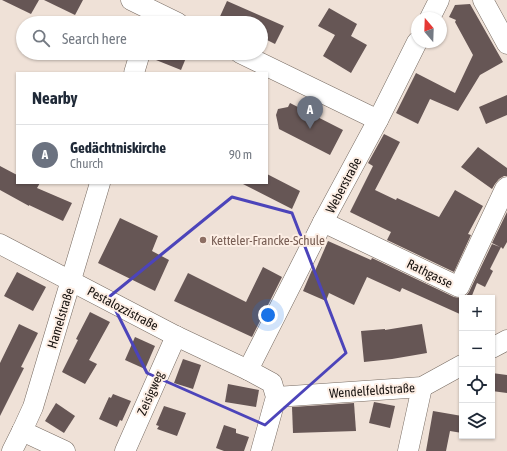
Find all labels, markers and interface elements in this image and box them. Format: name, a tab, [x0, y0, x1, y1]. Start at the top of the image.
north arrow	[411, 12, 447, 48]
search box	[16, 16, 268, 60]
icon: search	[30, 27, 52, 49]
text: Search here	[62, 30, 127, 47]
text: Nearby	[32, 88, 78, 108]
pin: A	[297, 96, 323, 129]
text: Gedächtniskirche	[70, 139, 166, 156]
text: A	[42, 147, 48, 162]
text: 90 m	[229, 147, 252, 162]
street label: Weberstraße	[323, 155, 364, 216]
text: Church	[70, 156, 103, 171]
place label: Ketteler-Francke-Schule	[211, 233, 325, 248]
marker: Ketteler-Francke-Schule	[198, 235, 208, 245]
street label: Rathgasse	[404, 256, 455, 291]
street label: Pestalozzistraße	[85, 283, 161, 333]
street label: Hamelstraße	[44, 286, 77, 350]
map controls	[459, 295, 495, 439]
button: +	[459, 295, 495, 331]
your location	[258, 305, 278, 325]
button: −	[459, 331, 495, 367]
button: locate	[459, 367, 495, 403]
street label: Zeisigweg	[134, 368, 167, 418]
street label: Wendelfeldstraße	[329, 380, 415, 401]
button: layers	[459, 403, 495, 439]

